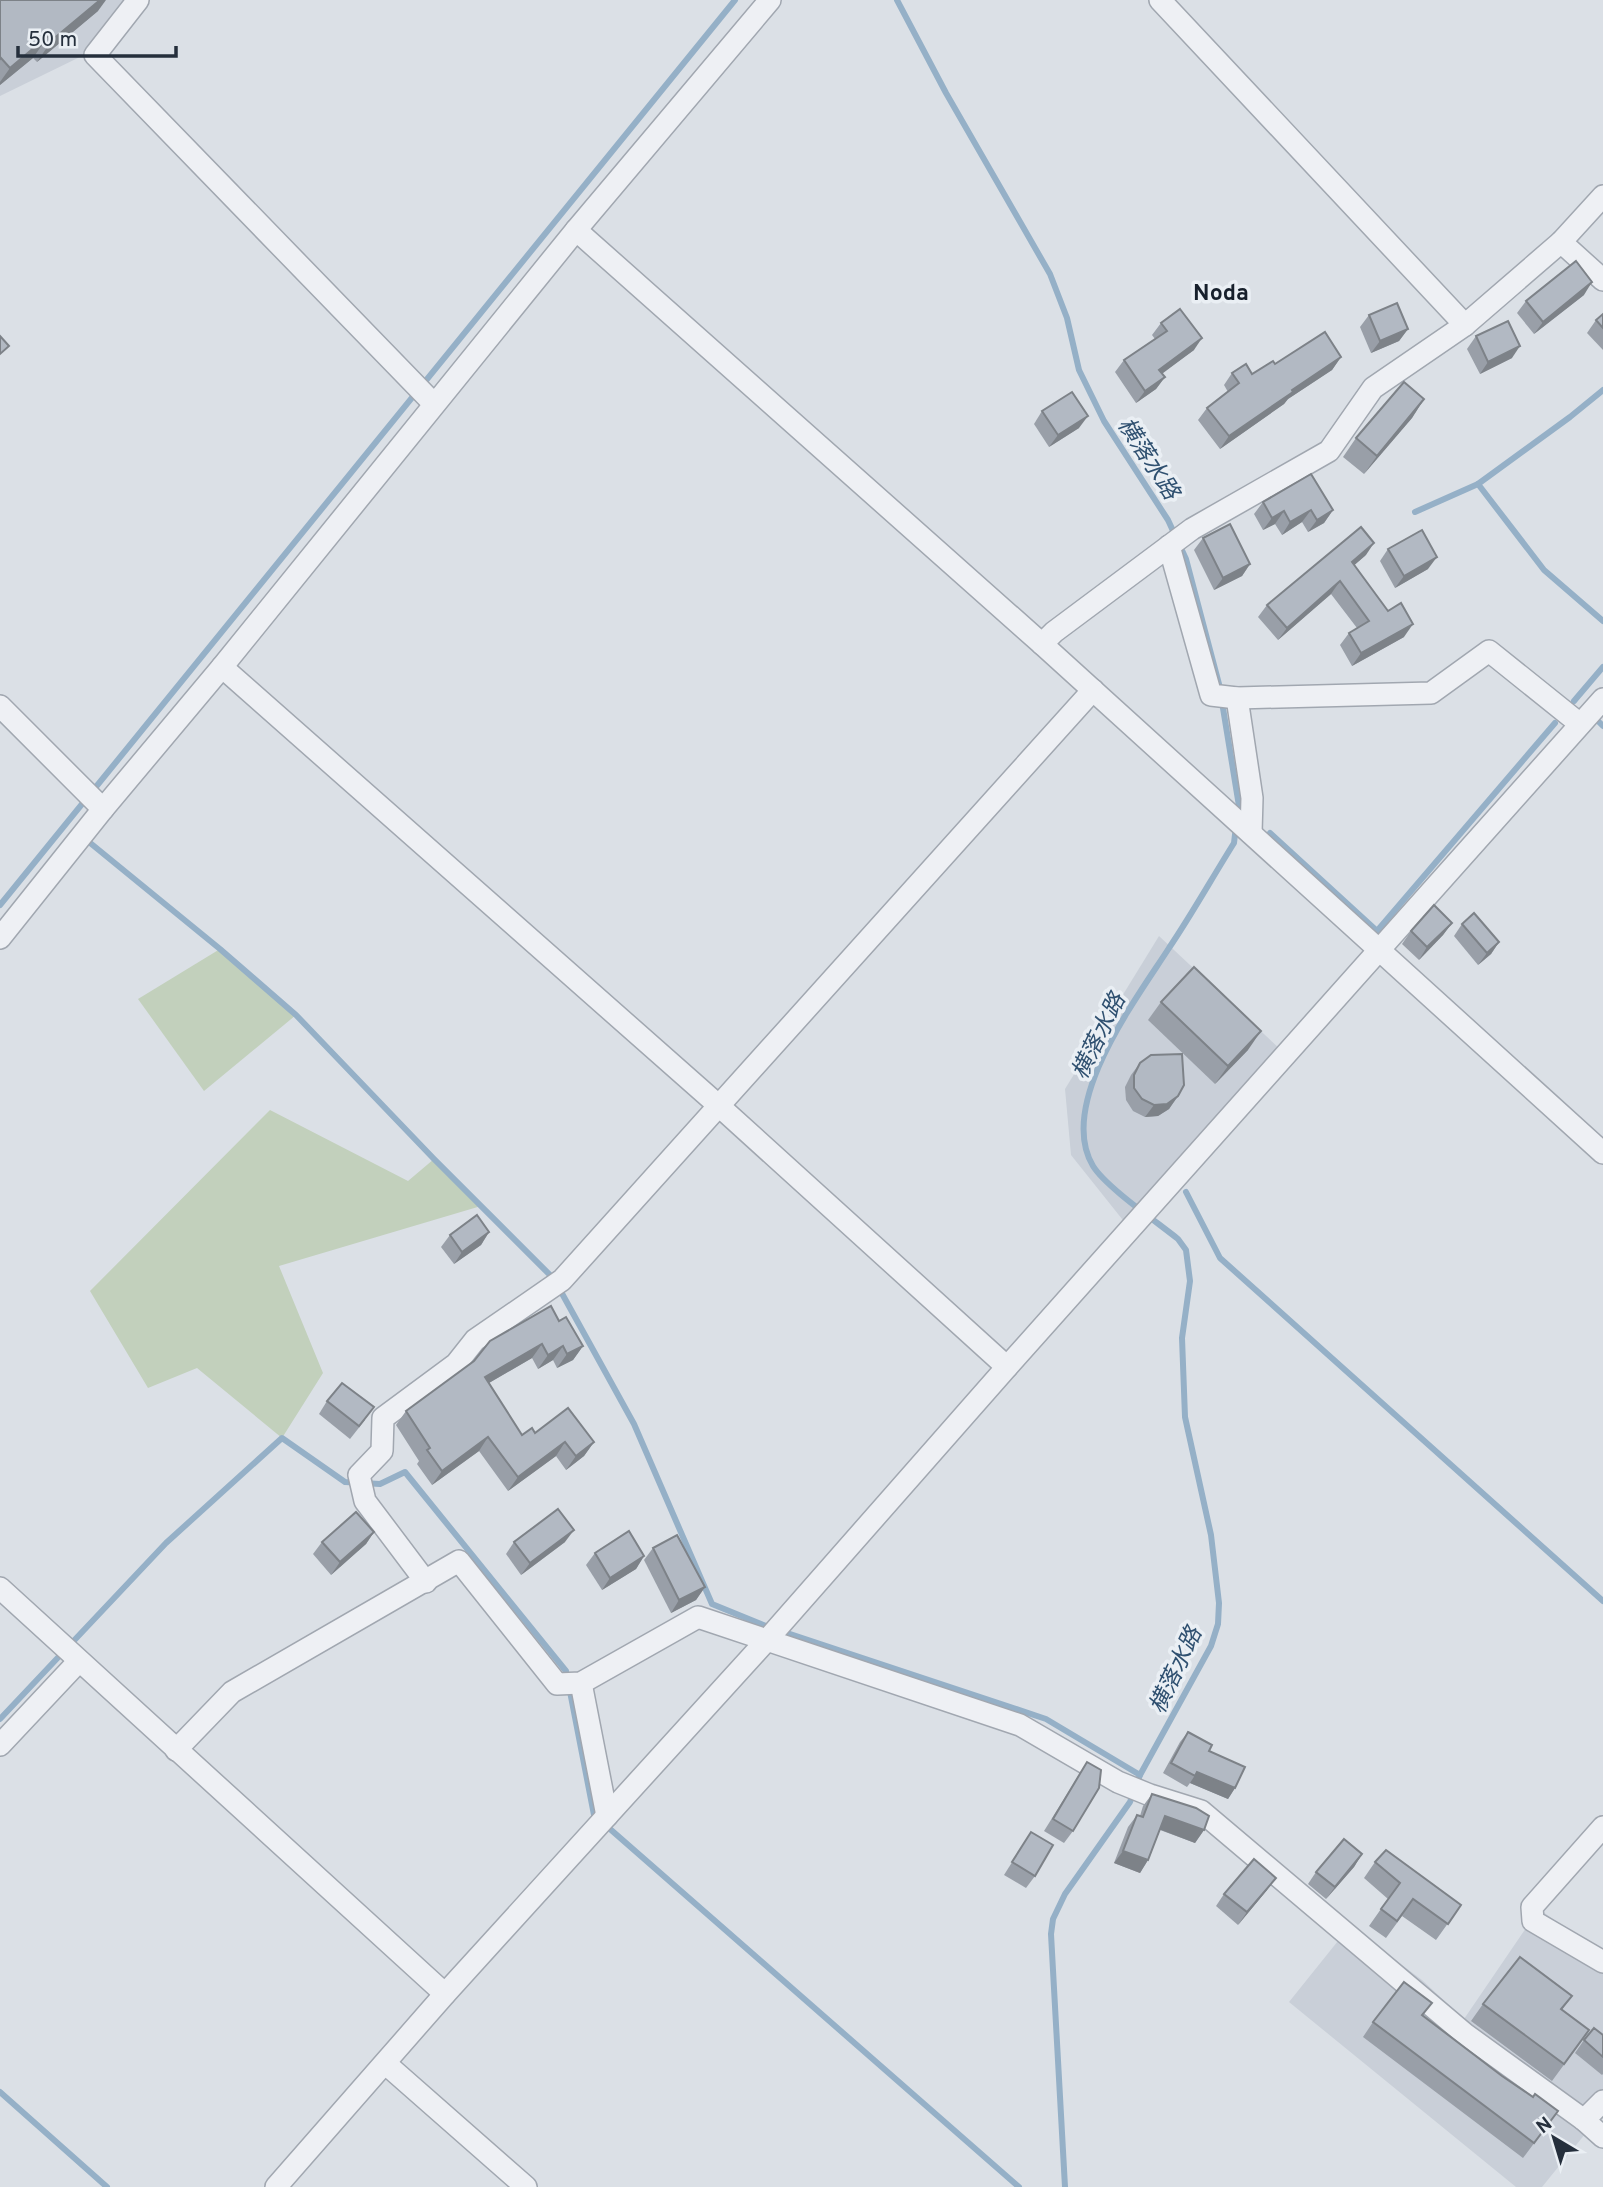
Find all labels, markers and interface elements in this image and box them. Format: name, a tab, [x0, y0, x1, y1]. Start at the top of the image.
scale bar	[18, 14, 175, 58]
text: 50 m	[28, 27, 77, 54]
district label: Noda	[1193, 280, 1249, 309]
water label: 横落水路	[1110, 413, 1185, 508]
water label: 横落水路	[1067, 988, 1134, 1085]
water label: 横落水路	[1145, 1621, 1211, 1719]
north arrow	[1519, 2103, 1589, 2173]
text: N	[1532, 2113, 1558, 2140]

